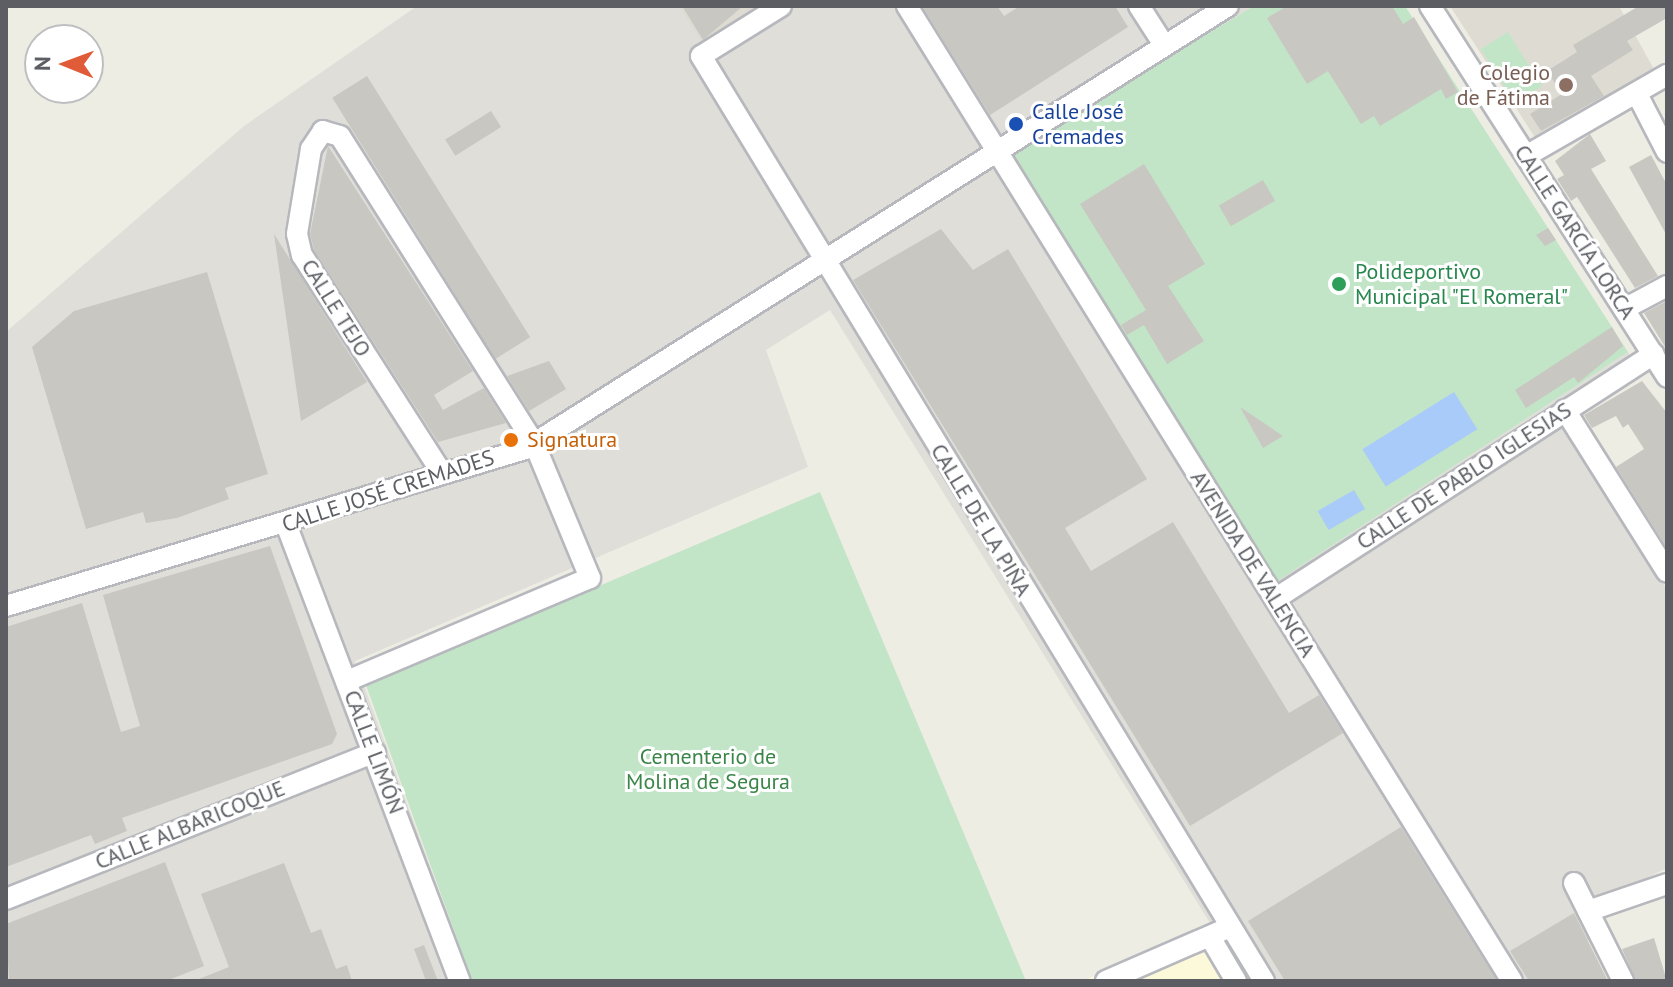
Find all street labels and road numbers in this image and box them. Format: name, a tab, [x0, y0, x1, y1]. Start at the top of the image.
street label: CALLE GARCÍA LORCA	[1509, 140, 1641, 324]
street label: CALLE TEJO	[295, 254, 377, 362]
street label: CALLE DE PABLO IGLESIAS	[1352, 397, 1576, 555]
street label: CALLE DE LA PIÑA	[925, 439, 1037, 601]
street label: CALLE JOSÉ CREMADES	[279, 444, 497, 538]
street label: AVENIDA DE VALENCIA	[1185, 465, 1321, 663]
street label: CALLE LIMÓN	[338, 686, 410, 818]
street label: CALLE ALBARICOQUE	[91, 775, 289, 875]

